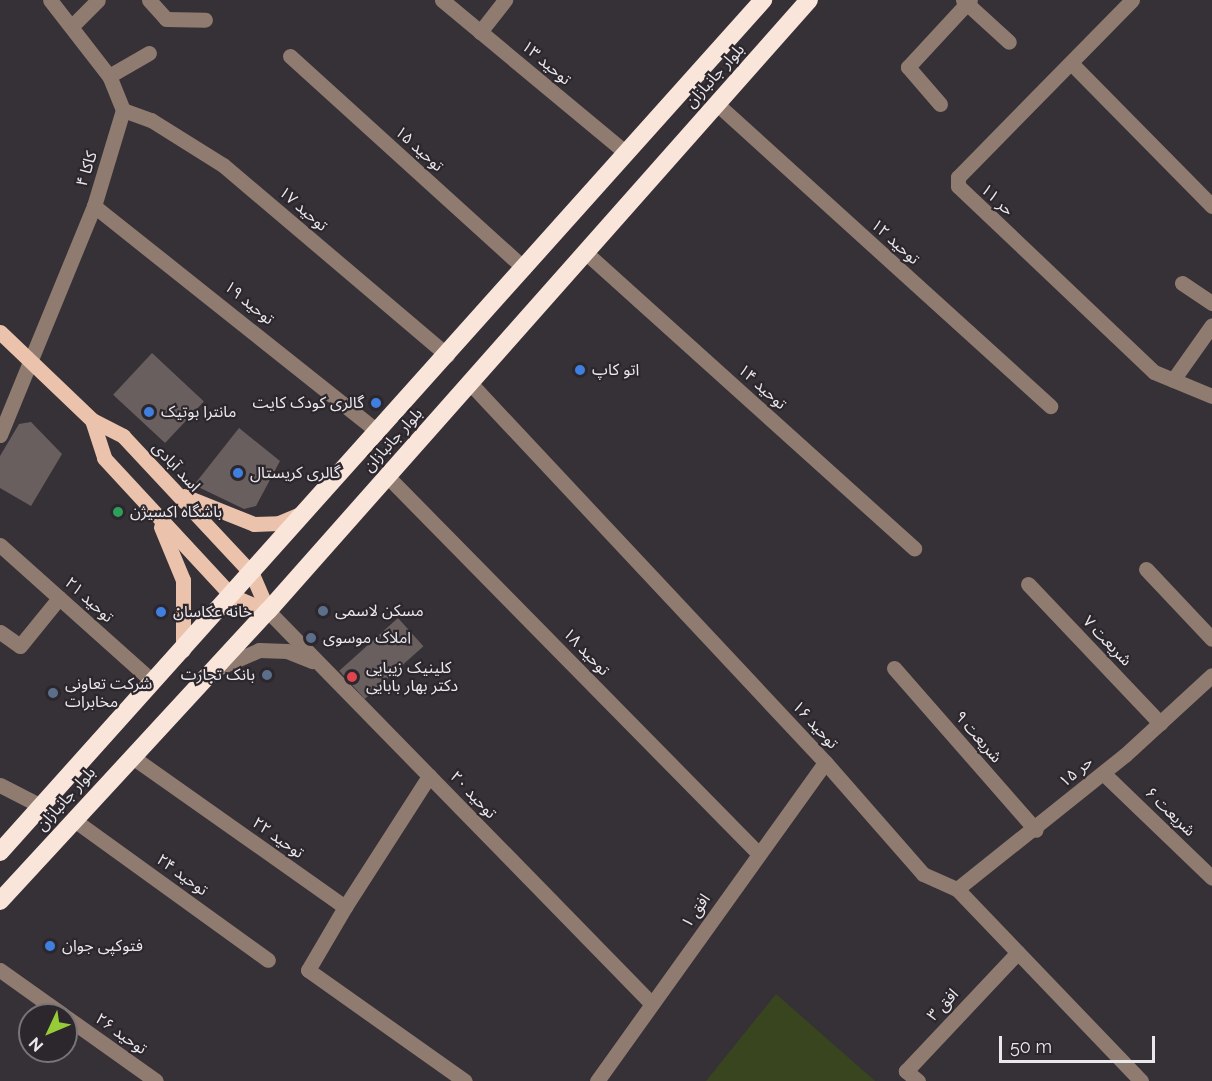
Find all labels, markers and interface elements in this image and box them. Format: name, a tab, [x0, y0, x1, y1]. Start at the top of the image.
street label: توحید ۱۳	[517, 37, 575, 89]
street label: بلوار جانبازان	[681, 40, 749, 112]
street label: توحید ۱۵	[391, 122, 447, 176]
street label: کاکا ۴	[72, 149, 102, 189]
street label: حر ۱۱	[977, 180, 1017, 220]
street label: توحید ۱۷	[275, 183, 331, 235]
street label: توحید ۱۲	[867, 215, 923, 269]
street label: توحید ۱۹	[220, 277, 278, 329]
place label: اتو کاپ	[592, 360, 639, 380]
street label: توحید ۱۴	[734, 360, 790, 414]
marker: اتو کاپ	[573, 363, 587, 377]
place label: گالری کودک کایت	[253, 393, 364, 413]
marker: گالری کودک کایت	[369, 396, 383, 410]
place label: مانترا بوتیک	[161, 402, 236, 422]
street label: بلوار جانبازان	[359, 404, 427, 476]
marker: مانترا بوتیک	[142, 405, 156, 419]
street label: اسد آبادی	[148, 438, 204, 496]
place label: گالری کریستال	[250, 463, 341, 483]
marker: گالری کریستال	[231, 466, 245, 480]
place label: باشگاه اکسیژن	[130, 502, 222, 522]
marker: باشگاه اکسیژن	[111, 505, 125, 519]
street label: توحید ۲۱	[61, 573, 117, 627]
place label: مسکن لاسمی	[335, 601, 424, 621]
place label: خانه عکاسان	[173, 602, 252, 622]
marker: مسکن لاسمی	[316, 604, 330, 618]
marker: خانه عکاسان	[154, 605, 168, 619]
street label: شریعت ۷	[1078, 612, 1136, 670]
street label: توحید ۱۸	[559, 624, 613, 680]
place label: املاک موسوی	[323, 628, 411, 648]
marker: املاک موسوی	[304, 631, 318, 645]
place label: کلینیک زیبایی دکتر بهار بابایی	[366, 658, 458, 696]
place label: بانک تجارت	[181, 665, 255, 685]
marker: بانک تجارت	[260, 668, 274, 682]
marker: کلینیک زیبایی دکتر بهار بابایی	[343, 668, 361, 686]
place label: شرکت تعاونی مخابرات	[65, 674, 152, 712]
marker: شرکت تعاونی مخابرات	[46, 686, 60, 700]
street label: توحید ۱۶	[788, 697, 842, 753]
street label: شریعت ۹	[950, 707, 1006, 767]
street label: حر ۱۵	[1055, 752, 1097, 792]
street label: بلوار جانبازان	[32, 763, 100, 835]
street label: توحید ۲۰	[446, 767, 500, 823]
street label: شریعت ۶	[1141, 783, 1199, 841]
street label: توحید ۲۲	[248, 813, 308, 863]
street label: توحید ۲۴	[153, 850, 211, 900]
street label: افق ۱	[677, 890, 715, 932]
place label: فتوکپی جوان	[62, 936, 143, 956]
marker: فتوکپی جوان	[43, 939, 57, 953]
street label: افق ۳	[923, 985, 963, 1025]
north arrow	[18, 1003, 78, 1063]
street label: توحید ۲۶	[91, 1009, 151, 1059]
scale bar	[1002, 1024, 1158, 1062]
text: N	[25, 1033, 47, 1055]
text: 50 m	[1010, 1036, 1052, 1057]

